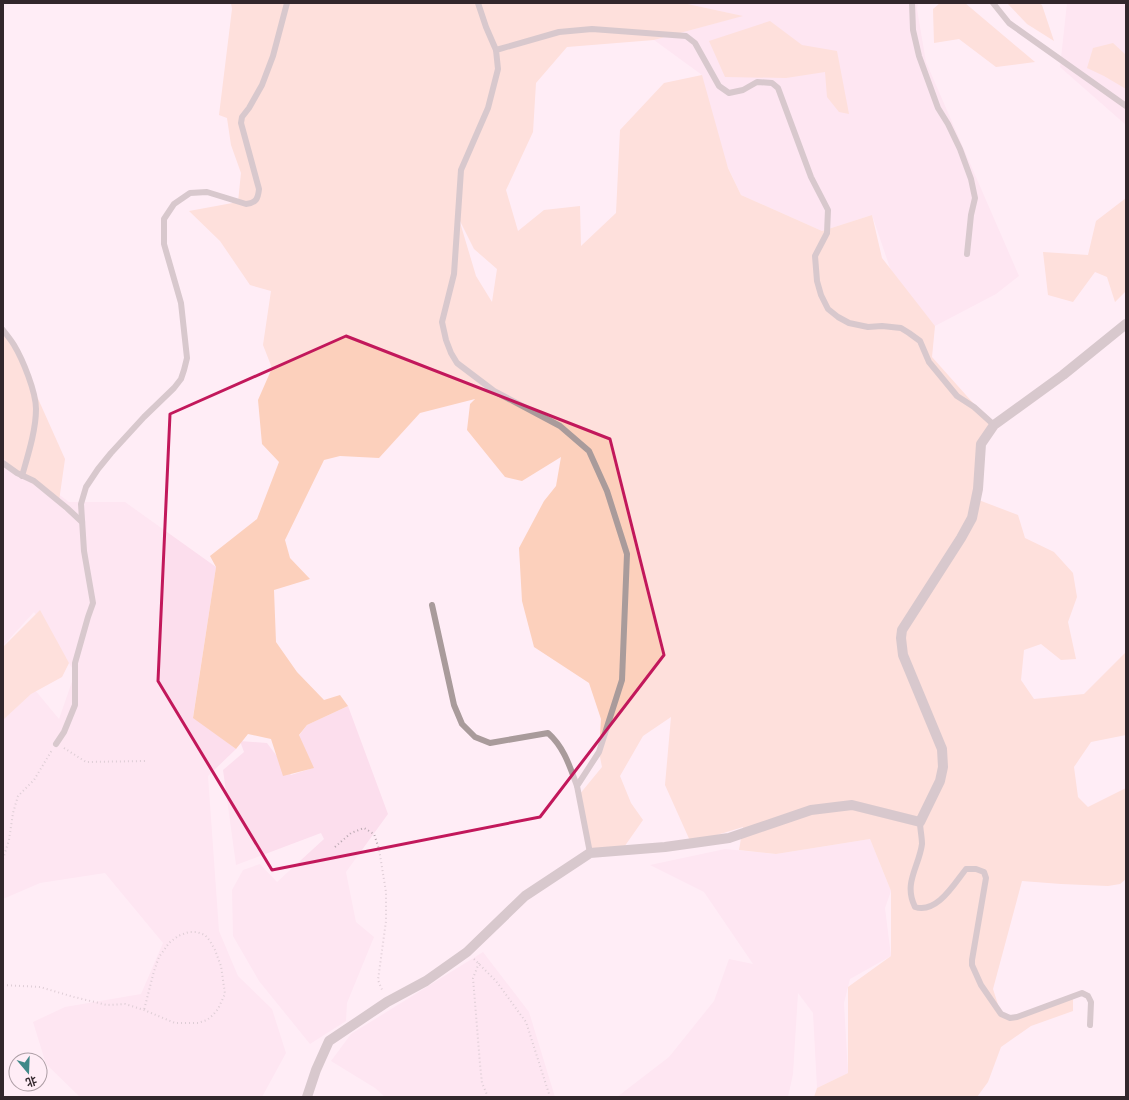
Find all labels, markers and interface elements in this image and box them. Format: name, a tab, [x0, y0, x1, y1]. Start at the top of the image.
north arrow	[8, 1052, 48, 1092]
text: 北	[24, 1073, 39, 1090]

